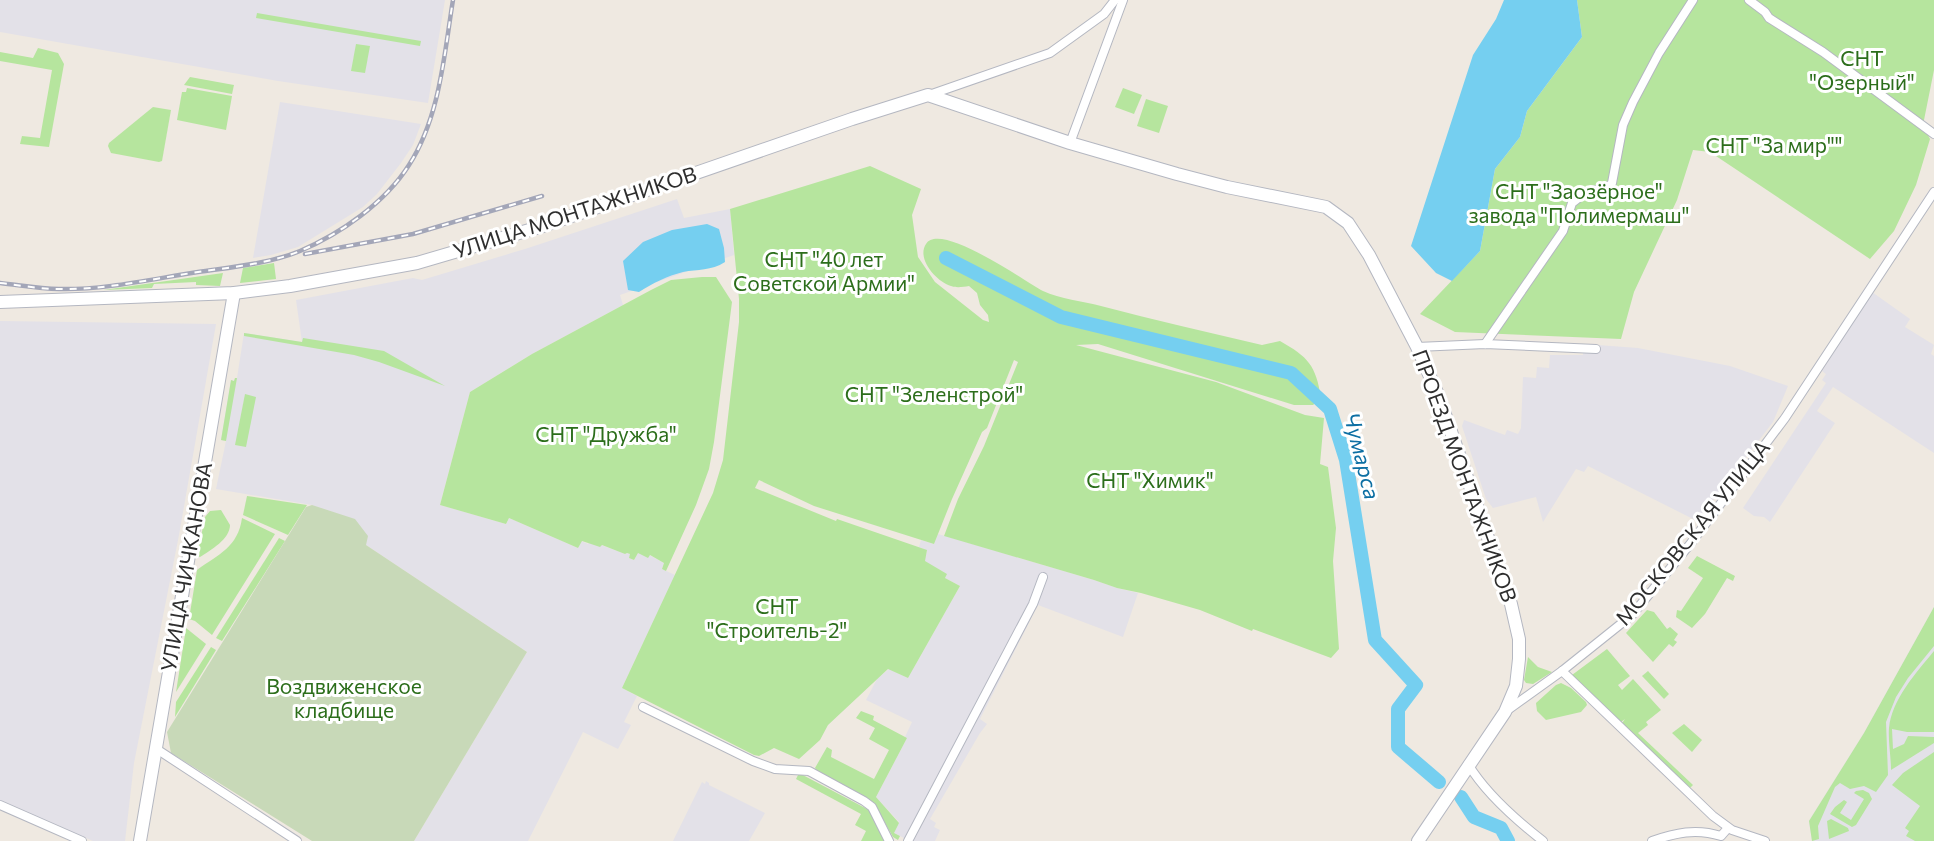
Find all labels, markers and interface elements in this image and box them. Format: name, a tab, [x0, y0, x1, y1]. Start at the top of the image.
park label: СНТ "Озерный"	[1809, 45, 1915, 94]
park label: СНТ "За мир""	[1705, 132, 1843, 157]
street label: УЛИЦА МОНТАЖНИКОВ	[450, 160, 699, 263]
park label: СНТ "Заозёрное" завода "Полимермаш"	[1468, 178, 1690, 227]
park label: СНТ "40 лет Советской Армии"	[733, 246, 915, 295]
street label: ПРОЕЗД МОНТАЖНИКОВ	[1408, 346, 1523, 605]
park label: СНТ "Зеленстрой"	[845, 381, 1023, 406]
water label: Чумарса	[1339, 410, 1386, 502]
park label: СНТ "Дружба"	[535, 421, 677, 446]
street label: МОСКОВСКАЯ УЛИЦА	[1609, 435, 1774, 630]
street label: УЛИЦА ЧИЧКАНОВА	[155, 460, 216, 673]
park label: СНТ "Химик"	[1086, 467, 1214, 492]
park label: СНТ "Строитель-2"	[707, 593, 847, 642]
park label: Воздвиженское кладбище	[266, 673, 422, 722]

